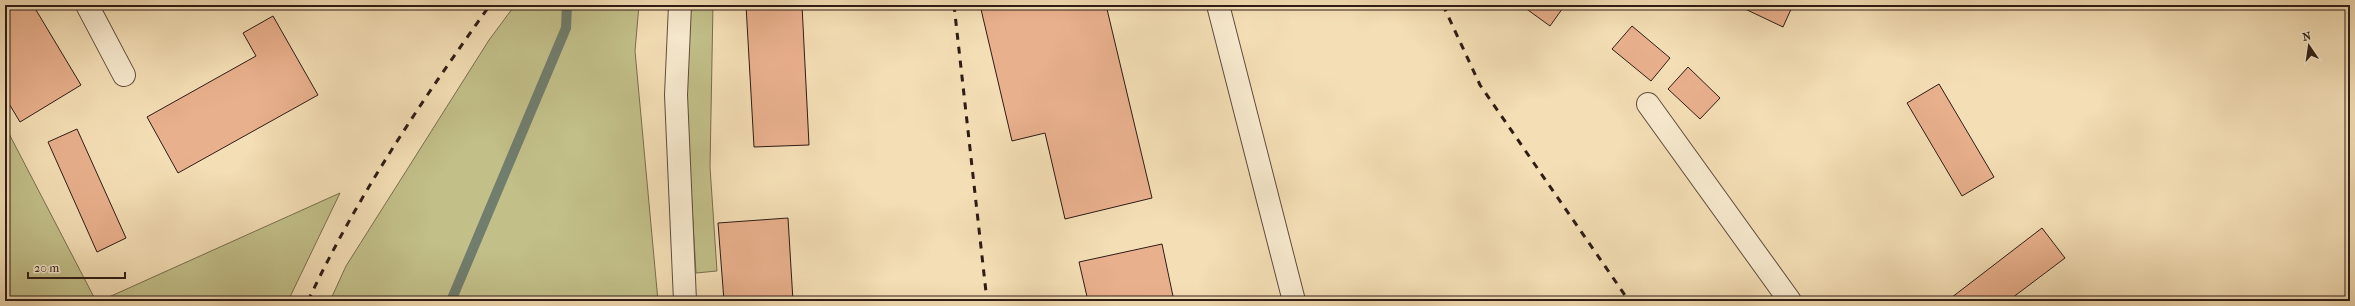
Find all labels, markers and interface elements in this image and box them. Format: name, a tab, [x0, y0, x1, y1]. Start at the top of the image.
north arrow	[2289, 26, 2329, 66]
text: N	[2301, 29, 2313, 44]
scale bar	[28, 254, 125, 280]
text: 20 m	[34, 261, 59, 275]

